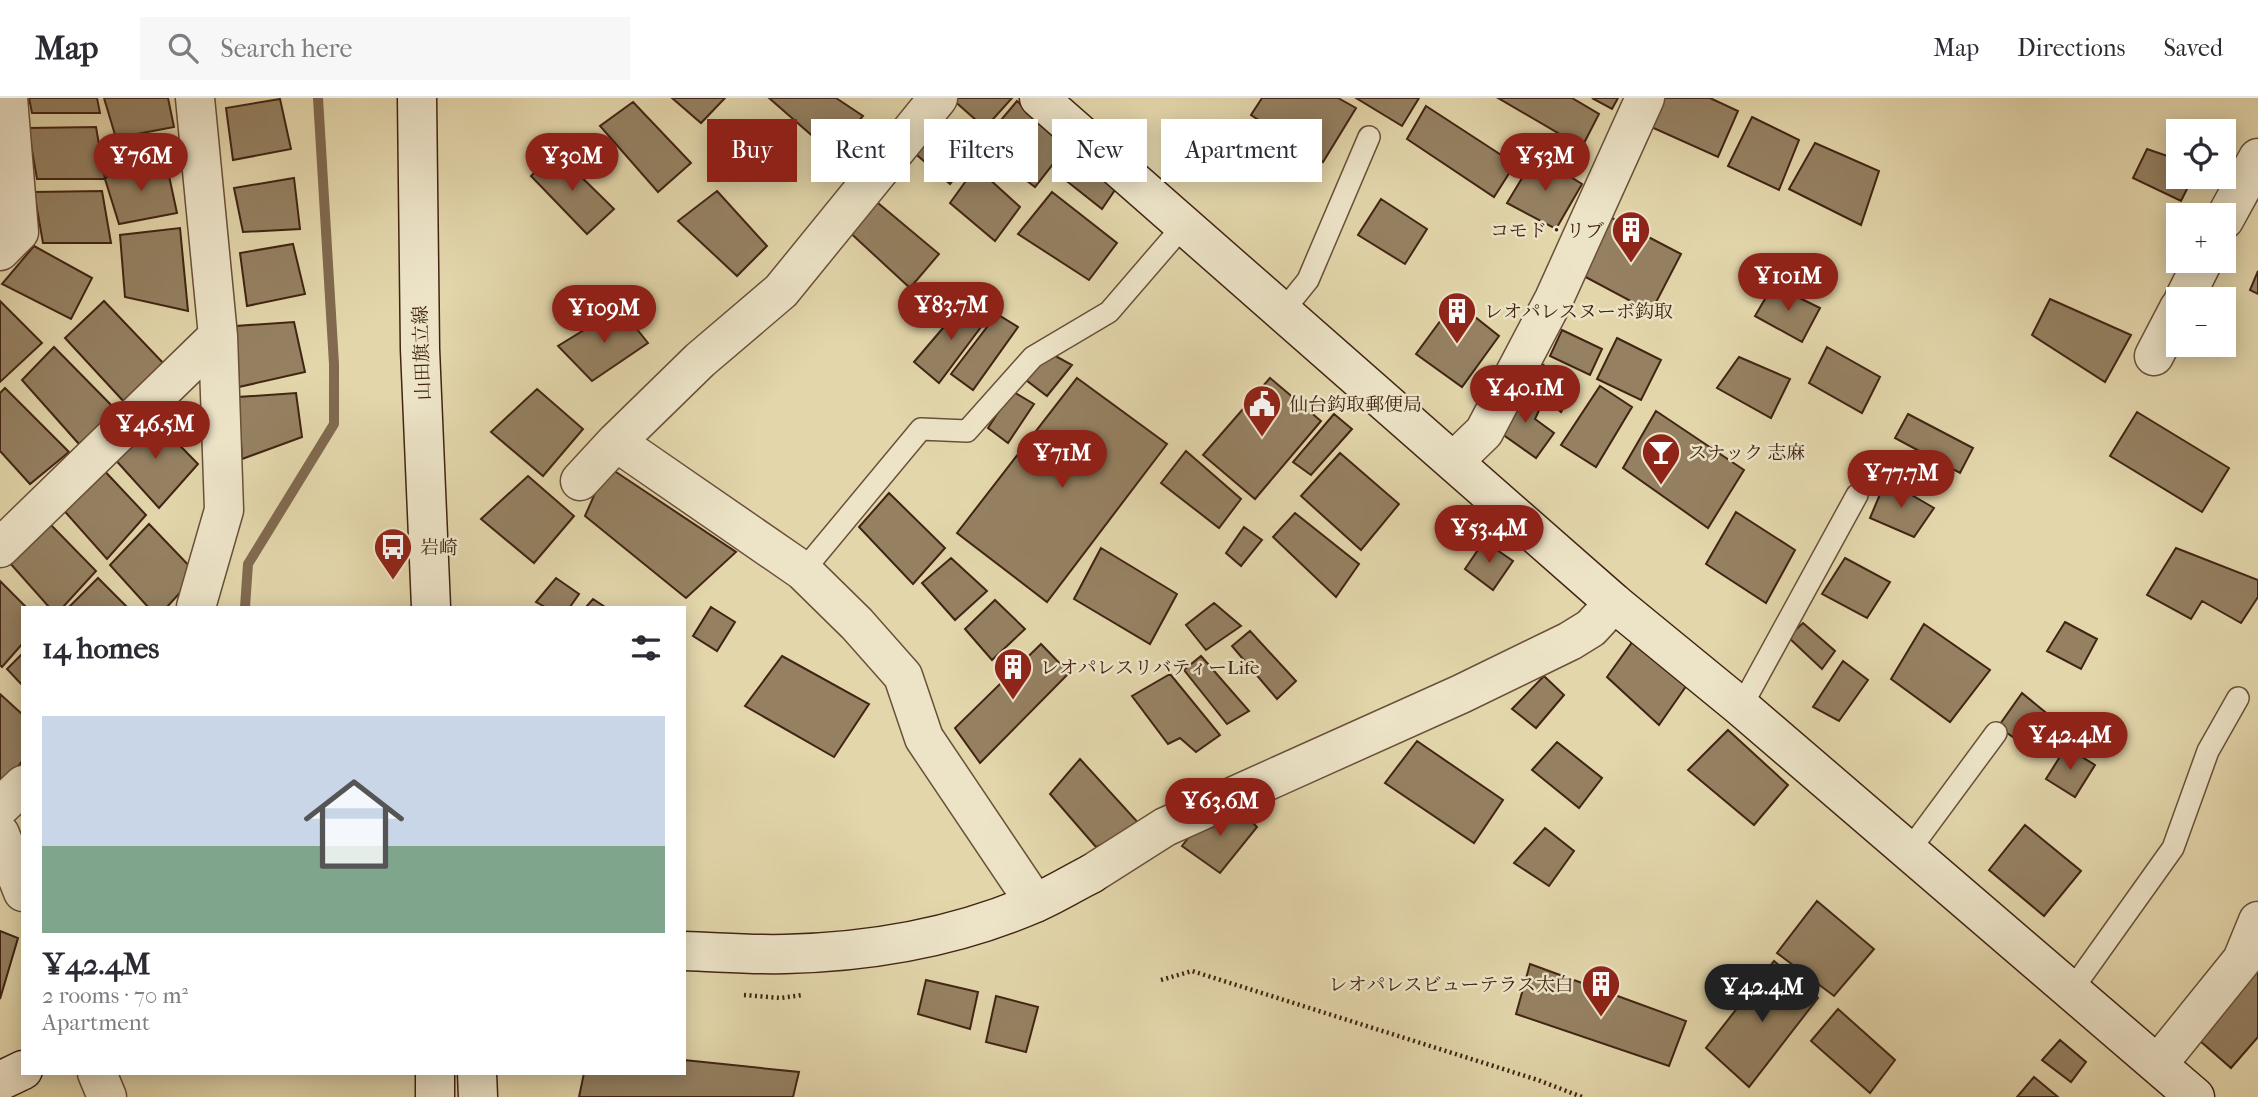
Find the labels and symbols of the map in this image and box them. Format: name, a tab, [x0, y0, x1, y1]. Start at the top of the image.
pin: ¥76M	[100, 134, 182, 193]
pin: ¥30M	[531, 134, 613, 193]
pin: ¥53M	[1504, 134, 1586, 193]
building icon: コモド・リブ	[1610, 209, 1652, 264]
place label: コモド・リブ	[1490, 220, 1604, 242]
pin: ¥101M	[1739, 254, 1837, 313]
pin: ¥83.7M	[894, 282, 1008, 342]
pin: ¥109M	[555, 286, 653, 345]
building icon: レオパレスヌーボ鈎取	[1436, 290, 1478, 345]
place label: レオパレスヌーボ鈎取	[1484, 301, 1673, 323]
street label: 山田旗立線	[409, 305, 435, 401]
pin: ¥40.1M	[1468, 366, 1582, 425]
public building icon: 仙台鈎取郵便局	[1241, 383, 1283, 438]
place label: 仙台鈎取郵便局	[1289, 394, 1422, 416]
pin: ¥46.5M	[98, 402, 212, 461]
pin: ¥71M	[1021, 430, 1103, 490]
bar icon: スナック 志麻	[1640, 431, 1682, 486]
place label: スナック 志麻	[1688, 442, 1805, 464]
pin: ¥77.7M	[1844, 450, 1958, 510]
pin: ¥53.4M	[1432, 505, 1546, 565]
bus stop icon: 岩崎	[372, 526, 414, 581]
place label: 岩崎	[420, 537, 458, 559]
building icon: レオパレスリバティーLife	[992, 646, 1034, 701]
place label: レオパレスリバティーLife	[1040, 657, 1259, 679]
pin: ¥42.4M	[2013, 712, 2127, 772]
pin: ¥63.6M	[1163, 778, 1277, 838]
building icon: レオパレスビューテラス太白	[1580, 963, 1622, 1018]
pin: ¥42.4M	[1705, 964, 1819, 1024]
place label: レオパレスビューテラス太白	[1329, 974, 1574, 996]

